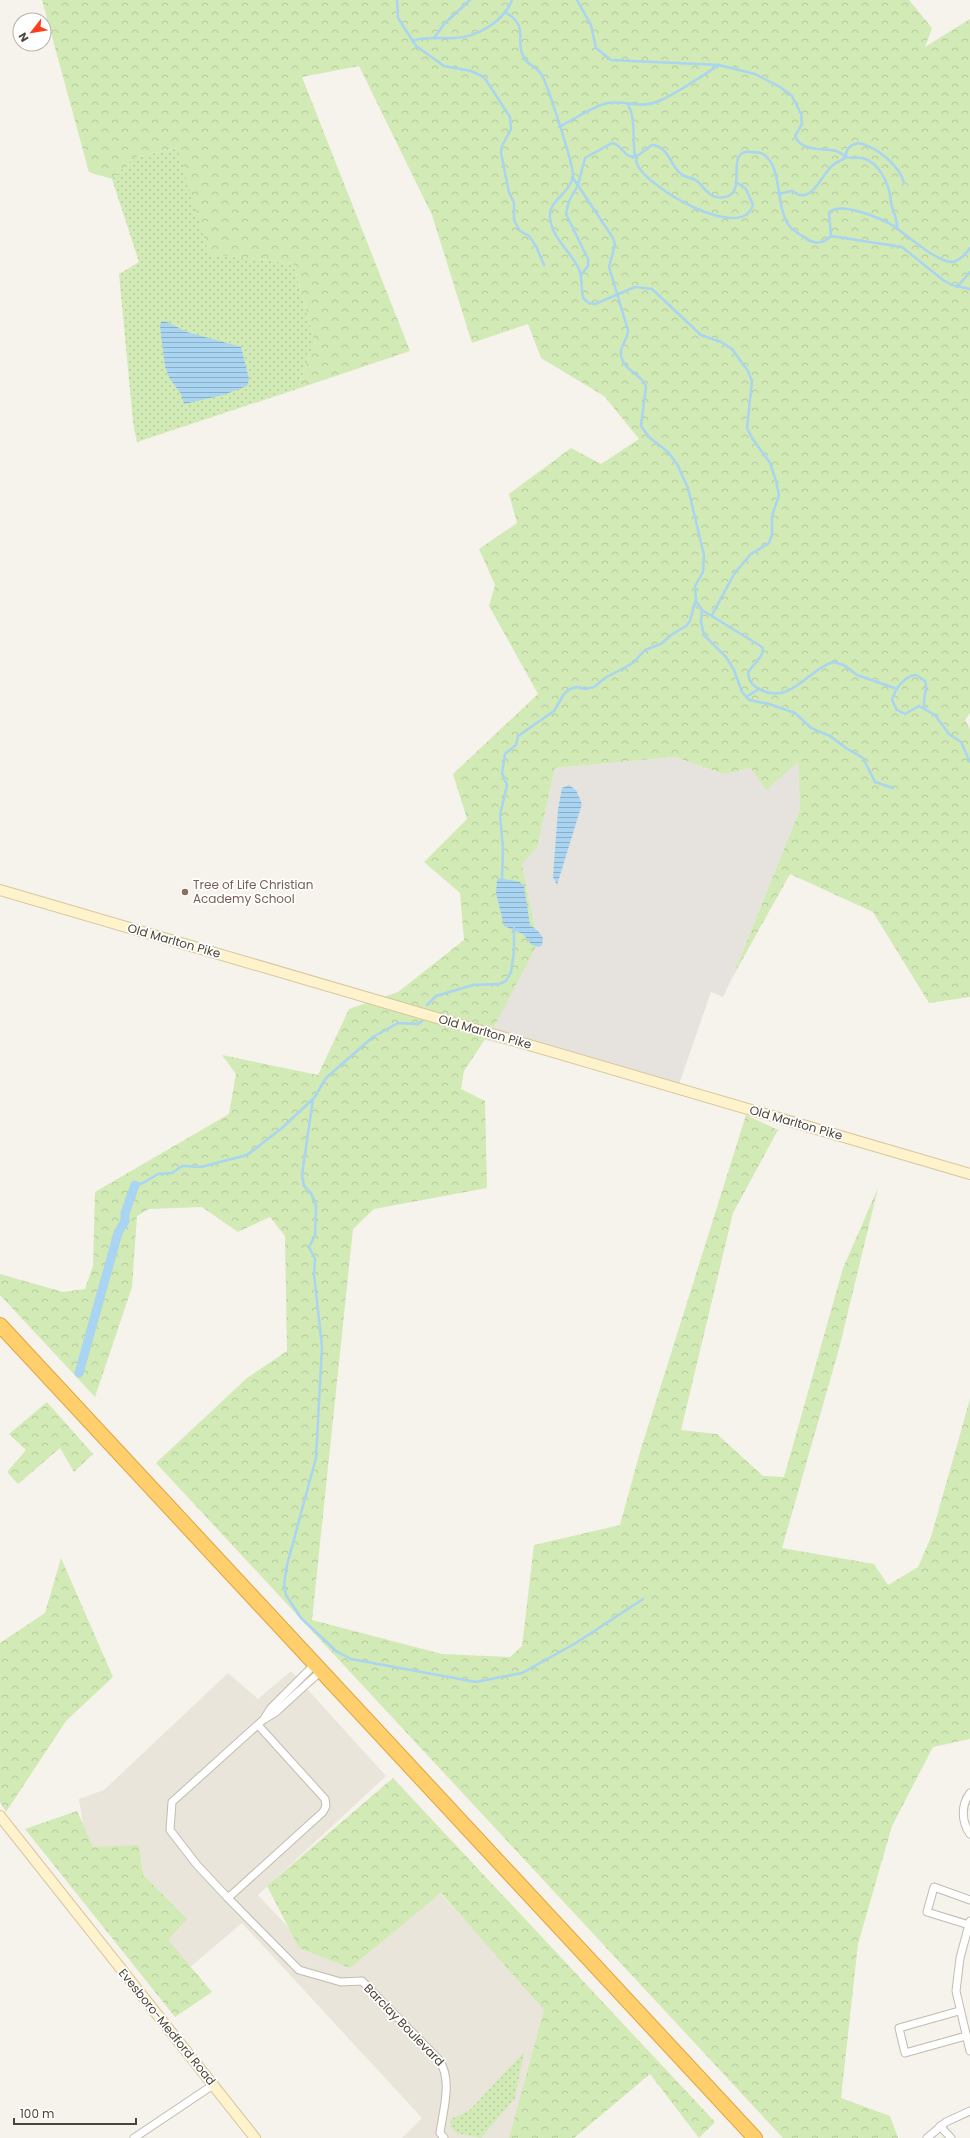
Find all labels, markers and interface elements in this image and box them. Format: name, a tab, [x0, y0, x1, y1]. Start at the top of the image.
north arrow	[12, 12, 52, 52]
text: N	[14, 29, 32, 45]
place label: Tree of Life Christian Academy School	[193, 876, 313, 907]
marker: Tree of Life Christian Academy School	[180, 887, 190, 897]
street label: Old Marlton Pike	[126, 919, 223, 962]
street label: Old Marlton Pike	[437, 1010, 534, 1053]
street label: Old Marlton Pike	[748, 1101, 845, 1144]
street label: Evesboro-Medford Road	[115, 1965, 220, 2089]
street label: Barclay Boulevard	[360, 1980, 448, 2070]
scale bar	[14, 2100, 136, 2126]
text: 100 m	[20, 2105, 54, 2122]

